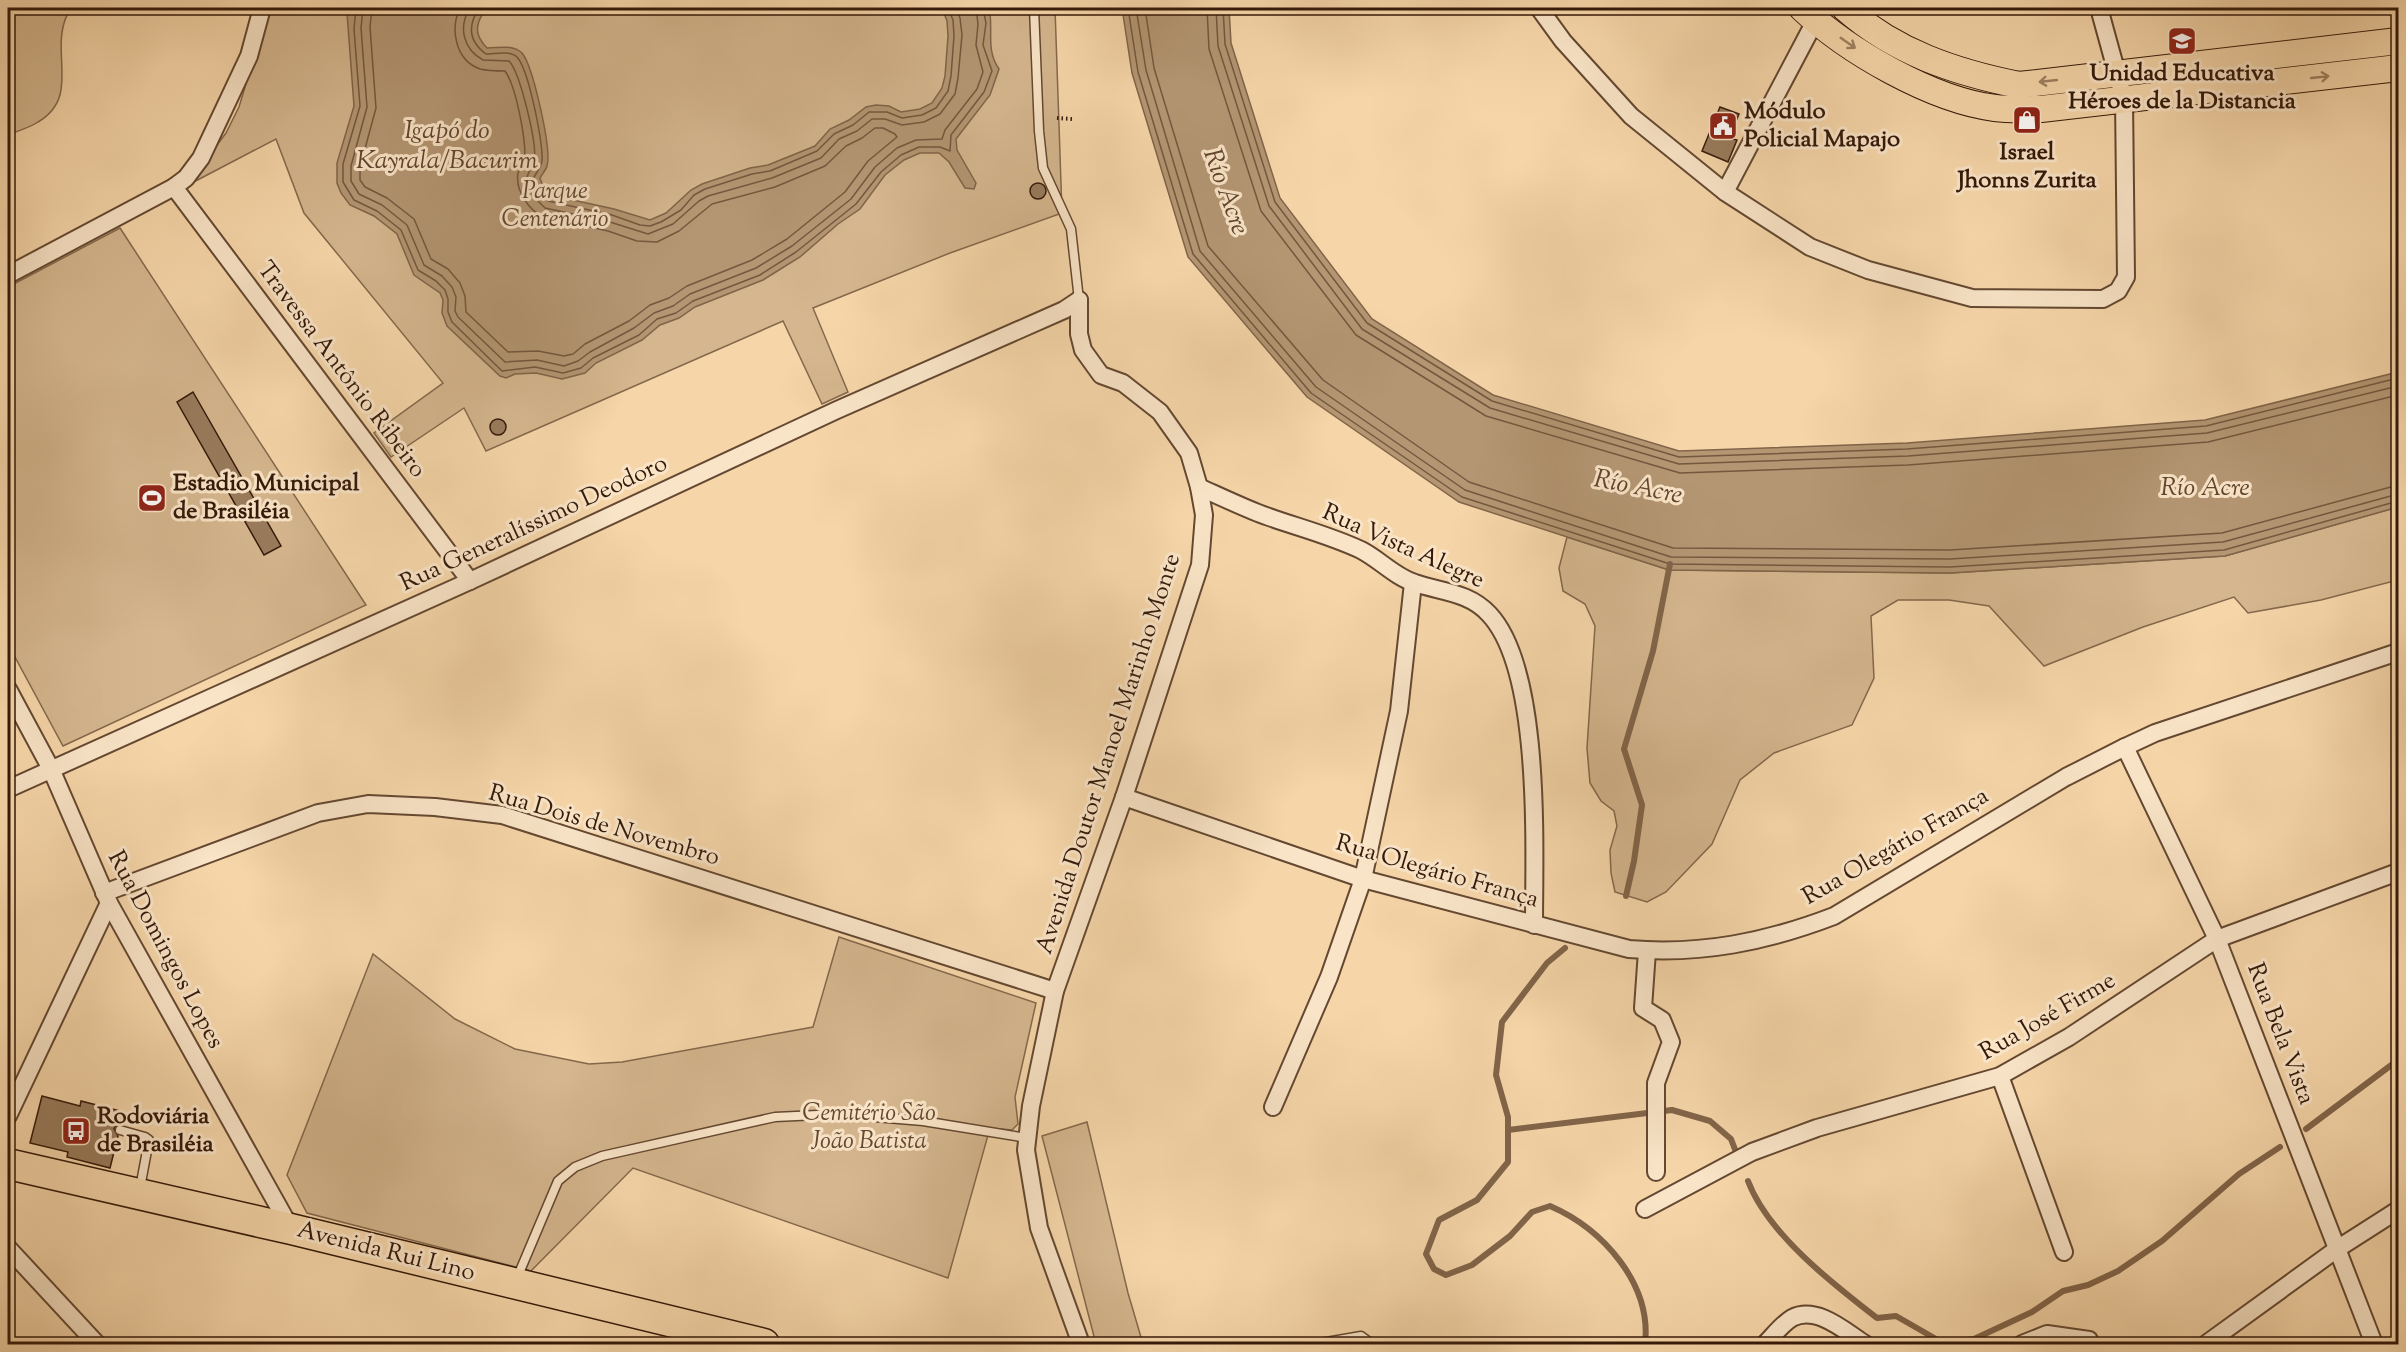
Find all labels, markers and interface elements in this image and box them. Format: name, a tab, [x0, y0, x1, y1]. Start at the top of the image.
school or university icon: Unidad Educativa Héroes de la Distancia	[2166, 25, 2198, 57]
one-way arrow	[1839, 37, 1855, 49]
place label: Unidad Educativa Héroes de la Distancia	[2068, 57, 2297, 119]
one-way arrow	[2309, 71, 2329, 82]
one-way arrow	[2039, 76, 2059, 87]
place label: Módulo Policial Mapajo	[1744, 95, 1900, 157]
shop icon: Israel Jhonns Zurita	[2011, 104, 2043, 136]
public building icon: Módulo Policial Mapajo	[1707, 110, 1739, 142]
water label: Igapó do Kayrala/Bacurim	[356, 113, 538, 180]
place label: Israel Jhonns Zurita	[1955, 136, 2098, 198]
water label: Río Acre	[1192, 144, 1258, 240]
park label: Parque Centenário	[502, 175, 608, 237]
street label: Travessa Antônio Ribeiro	[248, 255, 434, 485]
street label: Rua Generalíssimo Deodoro	[395, 447, 673, 601]
water label: Río Acre	[1591, 461, 1685, 515]
place label: Estadio Municipal de Brasiléia	[173, 467, 360, 529]
water label: Río Acre	[2160, 470, 2250, 507]
sports icon: Estadio Municipal de Brasiléia	[136, 482, 168, 514]
street label: Rua Vista Alegre	[1317, 496, 1489, 598]
street label: Avenida Doutor Manoel Marinho Monte	[1028, 549, 1190, 959]
street label: Rua Dois de Novembro	[485, 777, 723, 875]
street label: Rua Olegário França	[1797, 780, 1995, 914]
street label: Rua Olegário França	[1331, 827, 1543, 917]
street label: Rua Domingos Lopes	[98, 845, 232, 1055]
street label: Rua Bela Vista	[2237, 958, 2323, 1110]
street label: Rua José Firme	[1974, 964, 2122, 1070]
park label: Cemitério São João Batista	[802, 1097, 936, 1159]
place label: Rodoviária de Brasiléia	[97, 1100, 215, 1162]
bus stop icon: Rodoviária de Brasiléia	[60, 1115, 92, 1147]
street label: Avenida Rui Lino	[293, 1213, 479, 1291]

